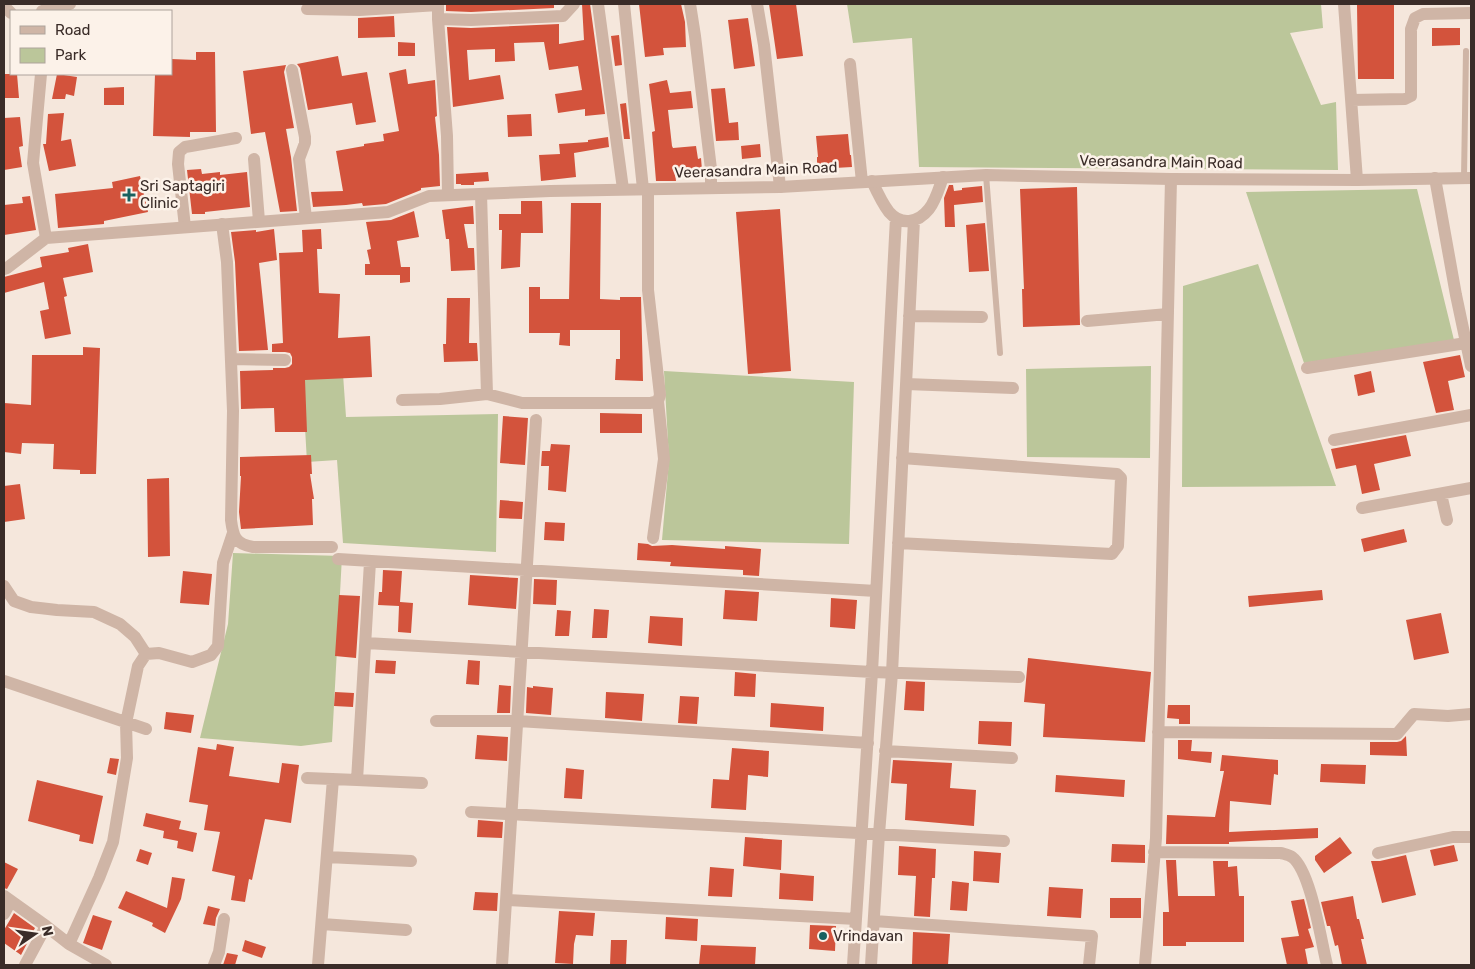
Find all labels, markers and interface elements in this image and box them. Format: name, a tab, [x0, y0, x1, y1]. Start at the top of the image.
legend	[10, 10, 172, 75]
text: Road	[55, 21, 91, 39]
text: Park	[55, 46, 86, 64]
street label: Veerasandra Main Road	[1079, 152, 1243, 172]
street label: Veerasandra Main Road	[674, 158, 838, 182]
place label: Sri Saptagiri Clinic	[140, 177, 225, 212]
marker: Sri Saptagiri Clinic	[122, 188, 136, 202]
north arrow	[10, 909, 60, 959]
text: N	[38, 924, 57, 938]
place label: Vrindavan	[833, 927, 903, 945]
marker: Vrindavan	[817, 930, 829, 942]

